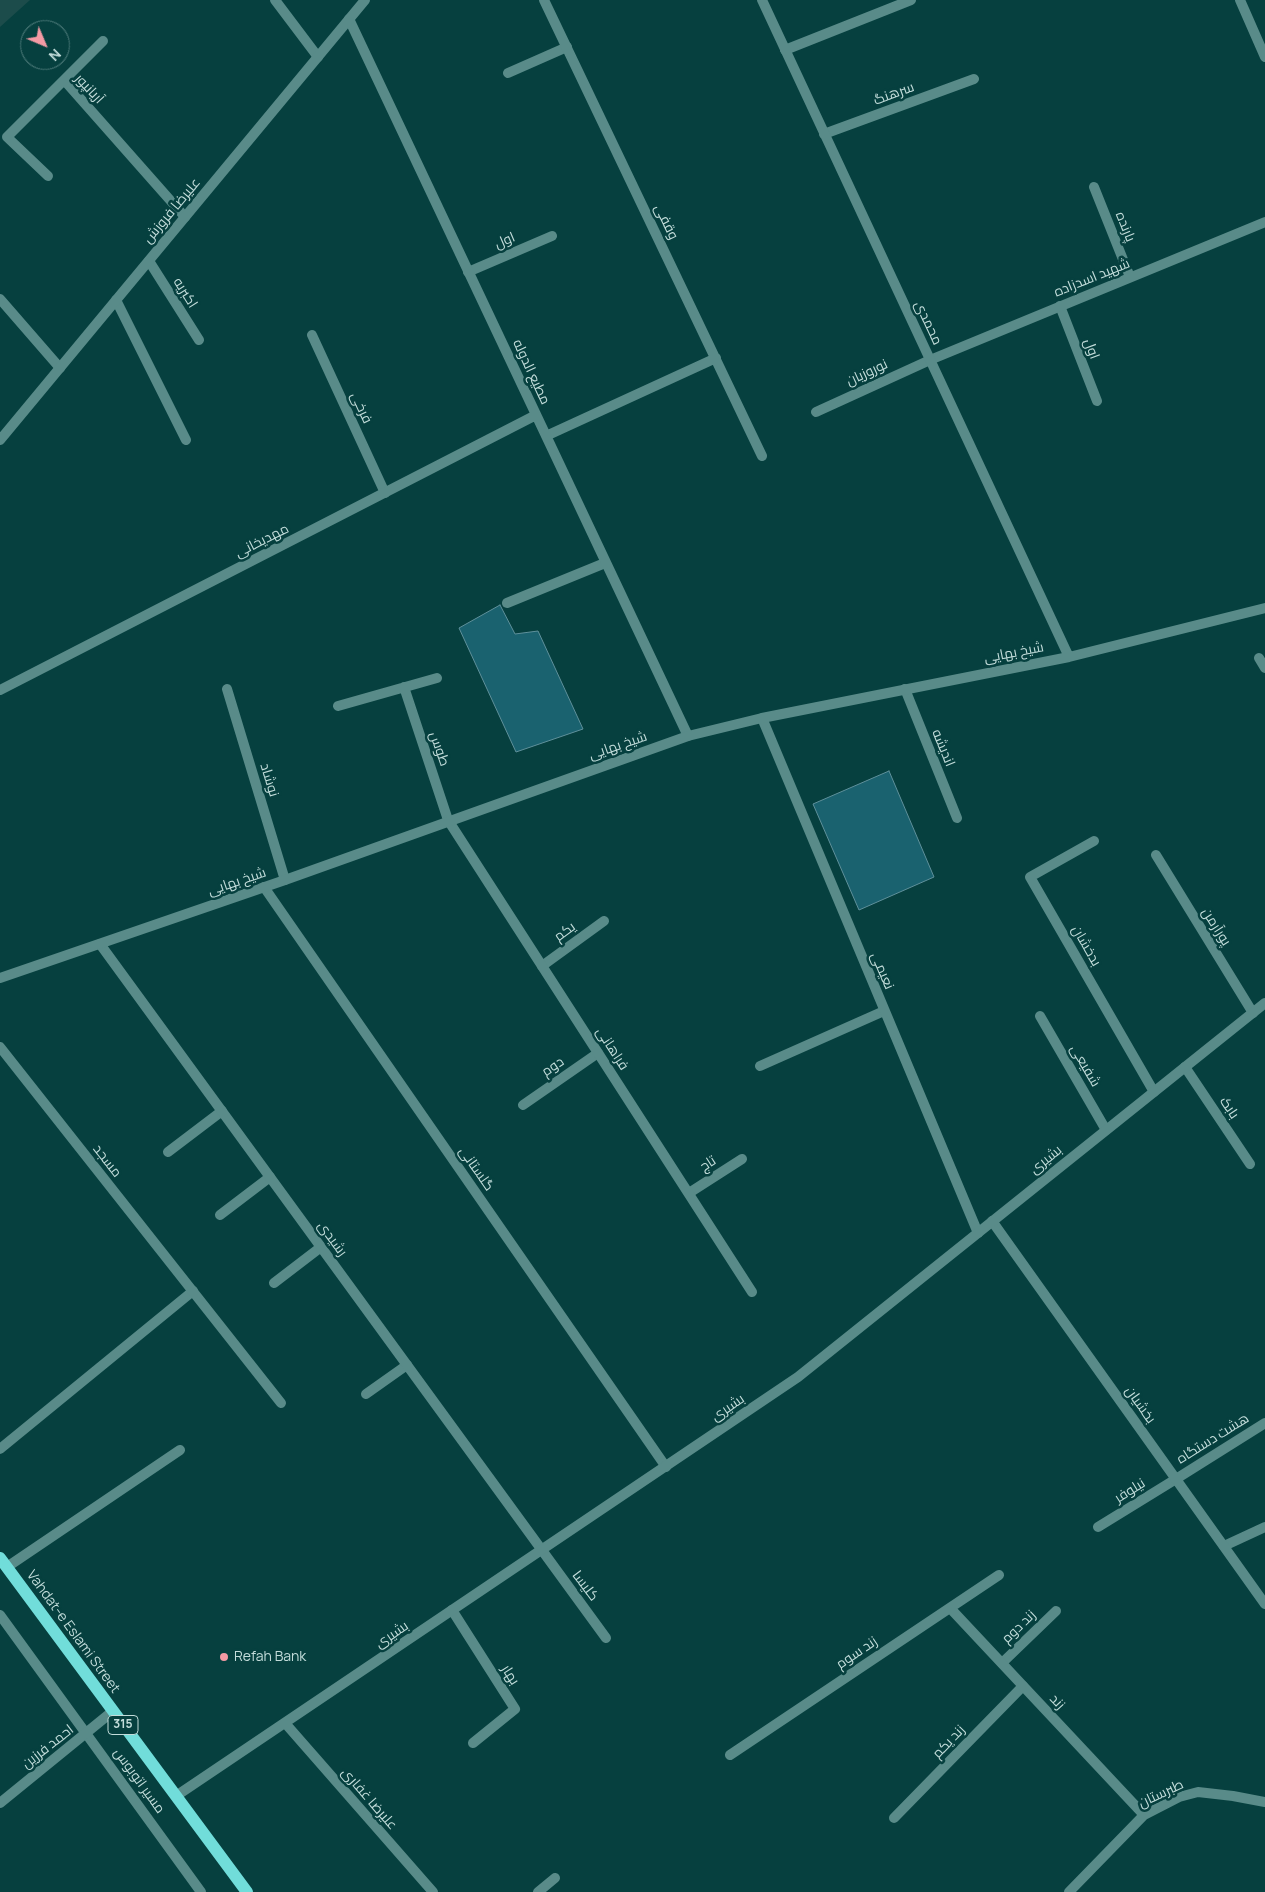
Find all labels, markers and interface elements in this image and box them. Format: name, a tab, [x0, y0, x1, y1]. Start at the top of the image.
north arrow	[20, 20, 70, 70]
text: N	[45, 45, 66, 66]
street label: آریانپور	[71, 70, 107, 108]
street label: سرهنگ	[871, 79, 917, 109]
street label: علیرضا فروزش	[140, 175, 204, 247]
street label: وقفی	[650, 201, 682, 243]
street label: پارنده	[1111, 210, 1139, 244]
street label: اول	[492, 229, 518, 253]
street label: شهید اسدزاده	[1052, 255, 1132, 301]
street label: اکبریه	[169, 275, 201, 311]
street label: محمدی	[910, 298, 946, 348]
street label: اول	[1079, 336, 1103, 362]
street label: مطیع الدوله	[509, 337, 553, 407]
street label: نوروزیان	[844, 356, 890, 390]
street label: فرخی	[346, 390, 376, 426]
street label: مهدیخانی	[232, 520, 292, 562]
street label: شیخ بهایی	[983, 639, 1045, 667]
street label: اندیشه	[928, 727, 958, 769]
street label: شیخ بهایی	[587, 728, 649, 764]
street label: طوس	[425, 730, 453, 768]
street label: نوشاد	[256, 761, 282, 799]
street label: شیخ بهایی	[206, 864, 268, 900]
street label: پورآرمن	[1198, 905, 1234, 949]
street label: یکم	[551, 919, 579, 945]
street label: بدخشان	[1068, 923, 1104, 969]
street label: نعیمی	[867, 950, 897, 992]
street label: فراهانی	[592, 1024, 632, 1074]
street label: شفیعی	[1066, 1042, 1104, 1090]
street label: دوم	[539, 1054, 567, 1080]
street label: بابک	[1216, 1094, 1242, 1122]
street label: مسجد	[89, 1141, 125, 1181]
street label: بشیری	[1026, 1142, 1066, 1178]
street label: گلستانی	[455, 1144, 497, 1194]
street label: تاج	[697, 1153, 719, 1175]
street label: رشیدی	[314, 1218, 350, 1260]
street label: بخشیان	[1121, 1383, 1159, 1427]
street label: بشیری	[708, 1391, 748, 1425]
street label: هشت دستگاه	[1174, 1410, 1252, 1468]
street label: نیلوفر	[1112, 1475, 1148, 1507]
street label: Vahdat-e Eslami Street	[23, 1567, 123, 1697]
street label: کلیسا	[568, 1568, 602, 1604]
street label: زند دوم	[998, 1607, 1040, 1647]
street label: بشیری	[372, 1618, 412, 1652]
street label: زند سوم	[833, 1633, 881, 1673]
place label: Refah Bank	[234, 1649, 306, 1665]
marker: Refah Bank	[218, 1651, 230, 1663]
street label: بهار	[497, 1662, 523, 1688]
street label: زند	[1046, 1691, 1068, 1713]
road number: 315	[108, 1716, 138, 1734]
street label: احمد فرزین	[19, 1722, 77, 1772]
street label: زند یکم	[929, 1722, 969, 1762]
street label: مسیر اتوبوس	[110, 1745, 168, 1817]
street label: علیرضا غفاری	[337, 1764, 401, 1834]
street label: طبرستان	[1136, 1776, 1186, 1812]

